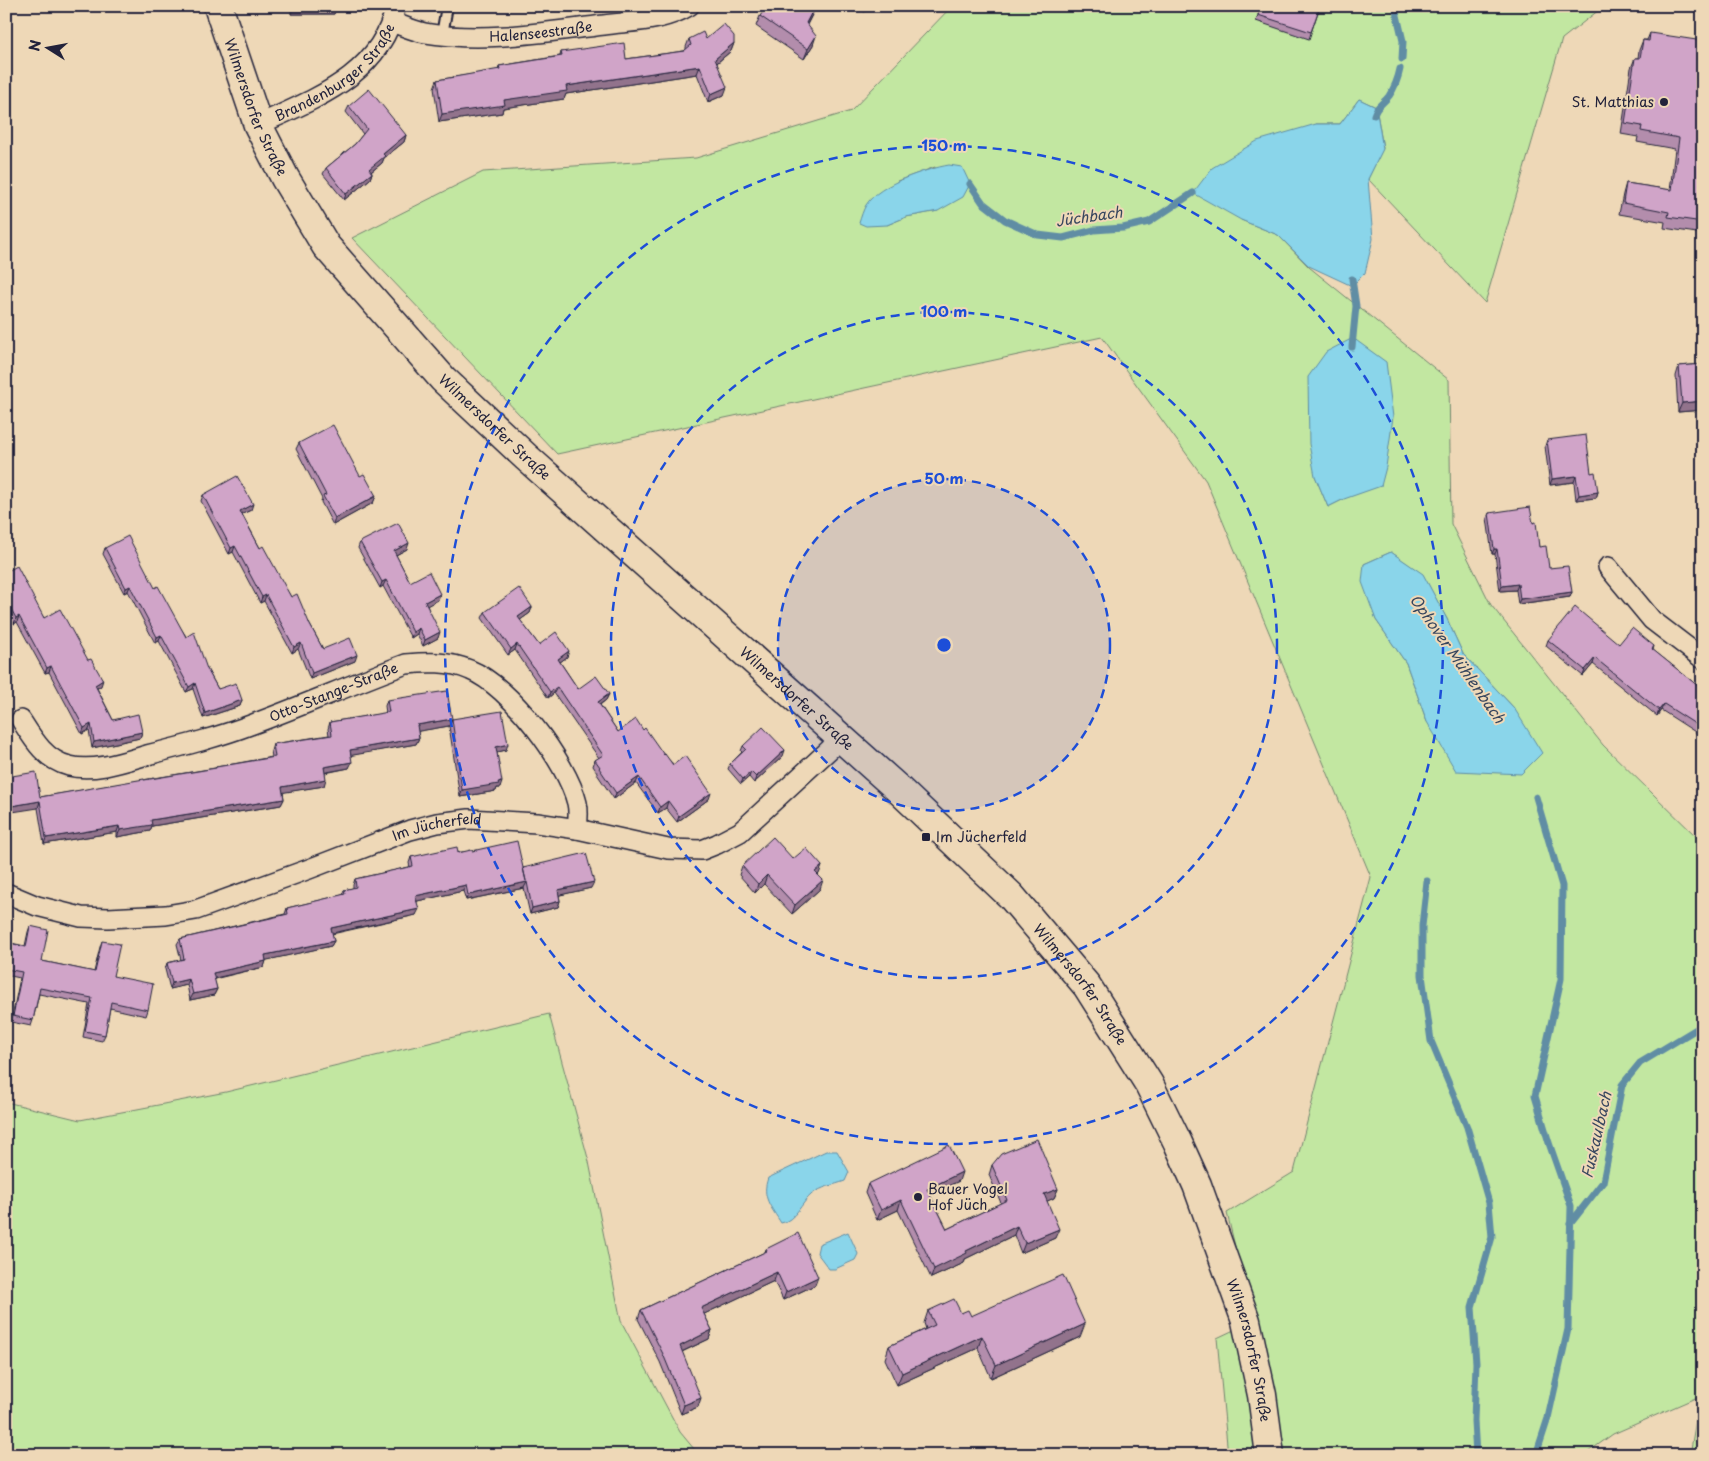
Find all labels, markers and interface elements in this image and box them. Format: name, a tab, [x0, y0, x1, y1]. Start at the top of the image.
street label: Halenseestraße	[489, 16, 593, 47]
street label: Brandenburger Straße	[271, 20, 399, 126]
north arrow	[22, 22, 72, 72]
street label: Wilmersdorfer Straße	[220, 35, 293, 179]
text: N	[23, 38, 46, 53]
place label: St. Matthias	[1572, 91, 1654, 112]
marker: St. Matthias	[1658, 96, 1670, 108]
text: 150 m	[921, 133, 967, 156]
water label: Jüchbach	[1054, 199, 1124, 232]
text: 100 m	[921, 299, 967, 322]
street label: Wilmersdorfer Straße	[434, 369, 556, 484]
text: 50 m	[925, 466, 963, 489]
water label: Ophover Mühlenbach	[1405, 589, 1512, 728]
centre of rings	[935, 636, 953, 654]
street label: Wilmersdorfer Straße	[735, 641, 859, 755]
street label: Otto-Stange-Straße	[266, 657, 401, 727]
street label: Im Jücherfeld	[389, 808, 482, 846]
place label: Im Jücherfeld	[936, 826, 1027, 847]
marker: Im Jücherfeld	[920, 831, 932, 843]
street label: Wilmersdorfer Straße	[1028, 919, 1133, 1049]
water label: Fuskaulbach	[1574, 1089, 1617, 1180]
place label: Bauer Vogel Hof Jüch	[928, 1178, 1008, 1215]
marker: Bauer Vogel Hof Jüch	[912, 1191, 924, 1203]
street label: Wilmersdorfer Straße	[1222, 1276, 1276, 1423]

